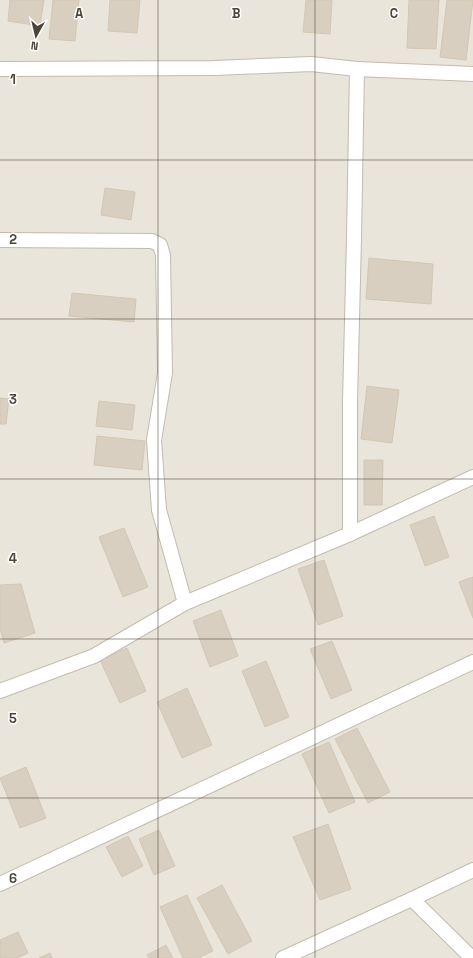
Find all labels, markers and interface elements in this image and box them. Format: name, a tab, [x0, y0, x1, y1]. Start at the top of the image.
text: A	[75, 5, 84, 22]
text: B	[232, 5, 241, 22]
text: C	[390, 5, 398, 22]
north arrow	[16, 16, 56, 56]
text: N	[30, 38, 39, 53]
text: 1	[10, 71, 16, 88]
text: 2	[9, 231, 17, 248]
text: 3	[9, 391, 17, 408]
text: 4	[9, 550, 17, 567]
text: 5	[9, 710, 17, 727]
text: 6	[9, 870, 17, 887]

